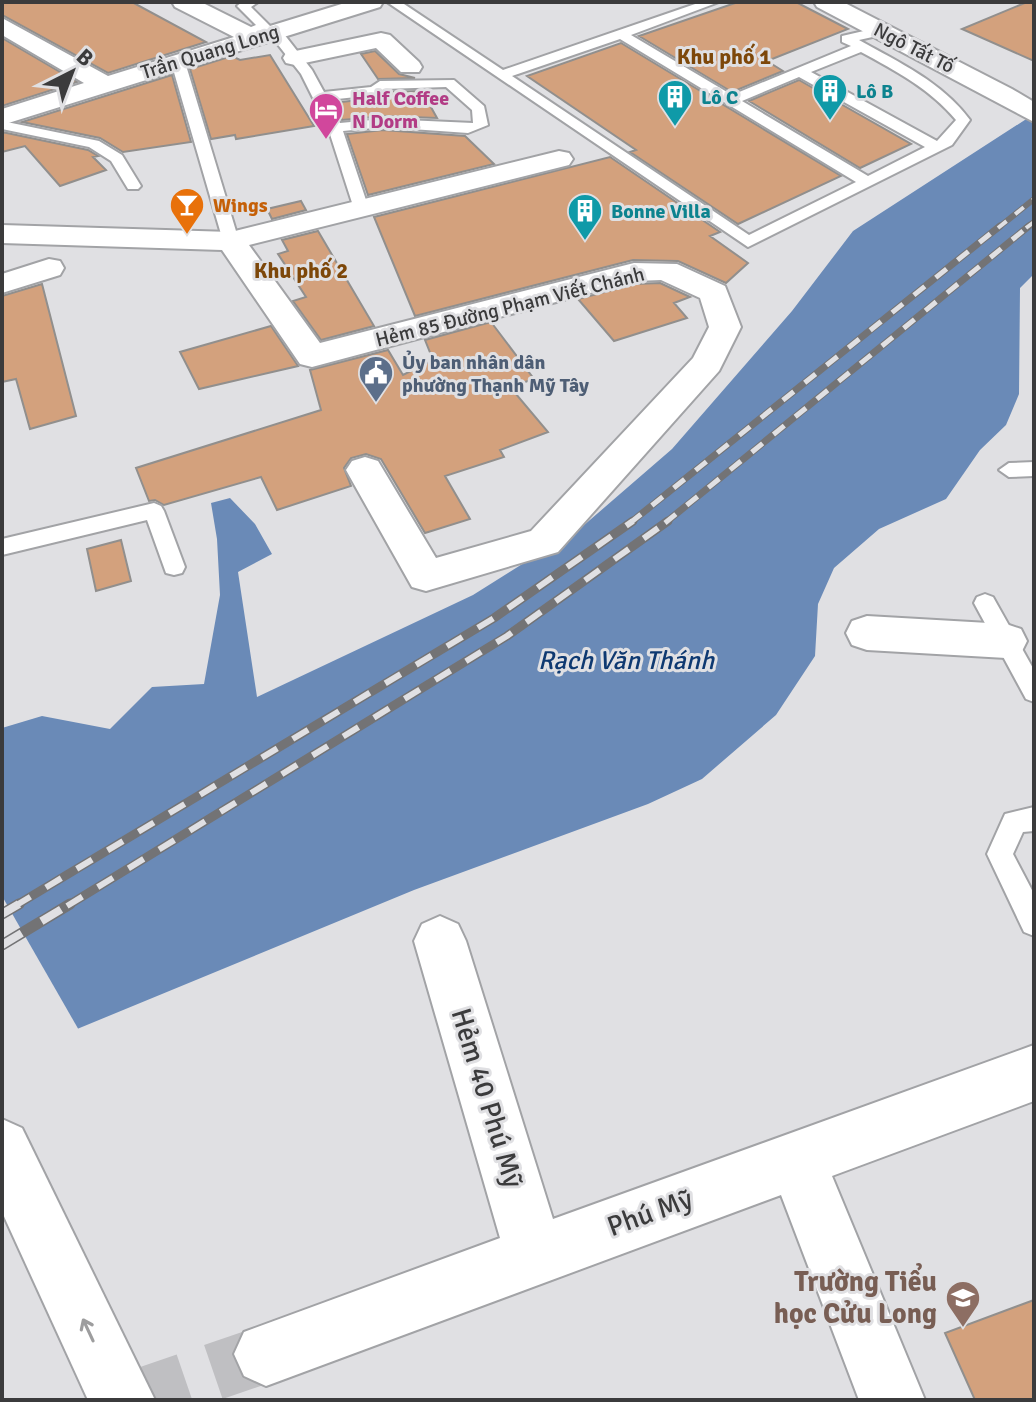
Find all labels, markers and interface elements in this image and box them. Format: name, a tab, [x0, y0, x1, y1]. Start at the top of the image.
street label: Ngô Tất Tố	[869, 17, 959, 79]
street label: Trần Quang Long	[138, 19, 282, 85]
north arrow	[32, 32, 112, 112]
text: B	[71, 43, 99, 72]
district label: Khu phố 1	[677, 43, 771, 70]
building icon: Lô B	[811, 72, 849, 122]
building icon: Lô C	[656, 78, 694, 128]
place label: Lô B	[856, 79, 893, 104]
place label: Lô C	[701, 85, 738, 110]
place label: Half Coffee N Dorm	[352, 86, 449, 134]
hotel icon: Half Coffee N Dorm	[307, 91, 345, 141]
bar icon: Wings	[168, 186, 206, 236]
building icon: Bonne Villa	[566, 192, 604, 242]
place label: Wings	[213, 193, 268, 218]
place label: Bonne Villa	[611, 199, 711, 224]
district label: Khu phố 2	[254, 257, 348, 284]
street label: Hẻm 85 Đường Phạm Viết Chánh	[373, 261, 647, 353]
place label: Ủy ban nhân dân phường Thạnh Mỹ Tây	[402, 350, 589, 398]
public building icon: Ủy ban nhân dân phường Thạnh Mỹ Tây	[357, 354, 395, 404]
water label: Rạch Văn Thánh	[538, 645, 715, 677]
street label: Hẻm 40 Phú Mỹ	[444, 1004, 530, 1192]
street label: Phú Mỹ	[603, 1182, 697, 1244]
place label: Trường Tiểu học Cửu Long	[774, 1263, 937, 1331]
school or university icon: Trường Tiểu học Cửu Long	[944, 1279, 982, 1329]
one-way arrow	[80, 1318, 95, 1342]

